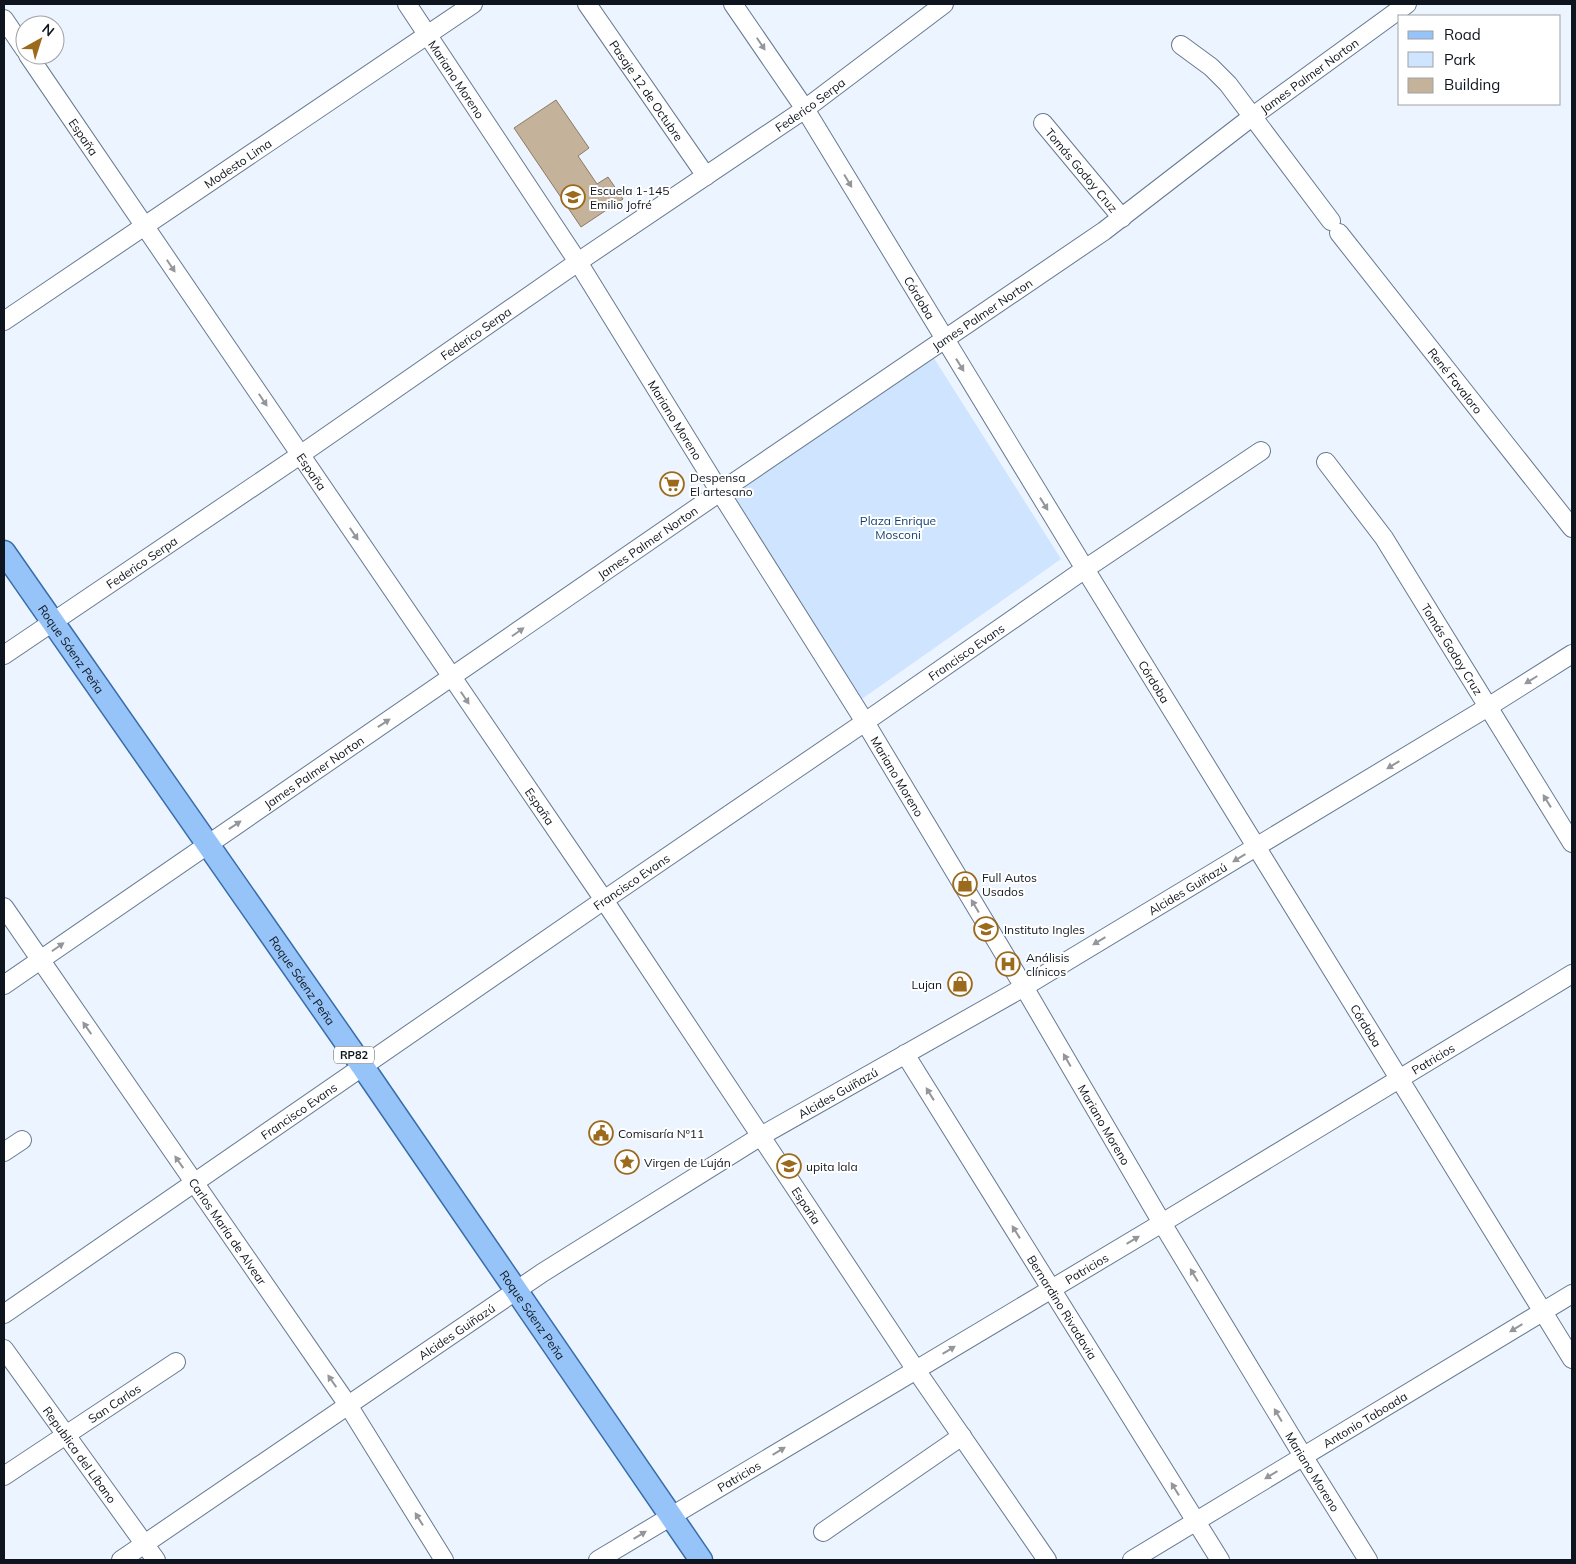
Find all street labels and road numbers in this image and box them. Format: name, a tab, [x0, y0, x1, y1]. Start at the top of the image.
street label: James Palmer Norton	[1257, 35, 1361, 116]
street label: Mariano Moreno	[425, 37, 488, 121]
street label: Pasaje 12 de Octubre	[607, 37, 687, 144]
street label: Federico Serpa	[772, 74, 848, 135]
street label: España	[66, 115, 102, 158]
street label: Tomás Godoy Cruz	[1043, 125, 1121, 215]
street label: Modesto Lima	[201, 135, 274, 191]
street label: Córdoba	[901, 273, 938, 322]
street label: James Palmer Norton	[929, 275, 1035, 353]
street label: Federico Serpa	[437, 303, 514, 363]
street label: René Favaloro	[1425, 345, 1486, 416]
street label: Mariano Moreno	[645, 377, 706, 463]
street label: España	[294, 450, 330, 493]
street label: James Palmer Norton	[594, 502, 700, 582]
street label: Federico Serpa	[103, 533, 180, 591]
street label: Tomás Godoy Cruz	[1419, 600, 1486, 698]
street label: Roque Sáenz Peña	[35, 602, 108, 696]
street label: Francisco Evans	[925, 620, 1007, 683]
street label: Córdoba	[1136, 657, 1173, 706]
street label: James Palmer Norton	[261, 732, 367, 811]
street label: Mariano Moreno	[868, 733, 927, 819]
street label: España	[522, 785, 558, 827]
street label: Francisco Evans	[590, 850, 672, 913]
street label: Alcides Guiñazú	[1145, 859, 1230, 918]
street label: Roque Sáenz Peña	[266, 933, 339, 1028]
street label: Córdoba	[1348, 1001, 1385, 1050]
street label: Patricios	[1409, 1040, 1457, 1077]
road number: RP82	[334, 1046, 374, 1064]
street label: Alcides Guiñazú	[795, 1064, 880, 1121]
street label: Francisco Evans	[258, 1079, 340, 1142]
street label: Mariano Moreno	[1075, 1081, 1134, 1168]
street label: Carlos María de Alvear	[186, 1175, 270, 1288]
street label: España	[789, 1184, 824, 1227]
street label: Patricios	[1062, 1249, 1111, 1287]
street label: Bernardino Rivadavia	[1024, 1252, 1101, 1362]
street label: Roque Sáenz Peña	[497, 1267, 569, 1362]
street label: Alcides Guiñazú	[415, 1300, 498, 1363]
street label: San Carlos	[85, 1380, 143, 1426]
street label: Antonio Taboada	[1320, 1388, 1410, 1451]
street label: Republica del Líbano	[40, 1403, 120, 1506]
street label: Mariano Moreno	[1283, 1429, 1343, 1514]
street label: Patricios	[714, 1457, 763, 1495]

